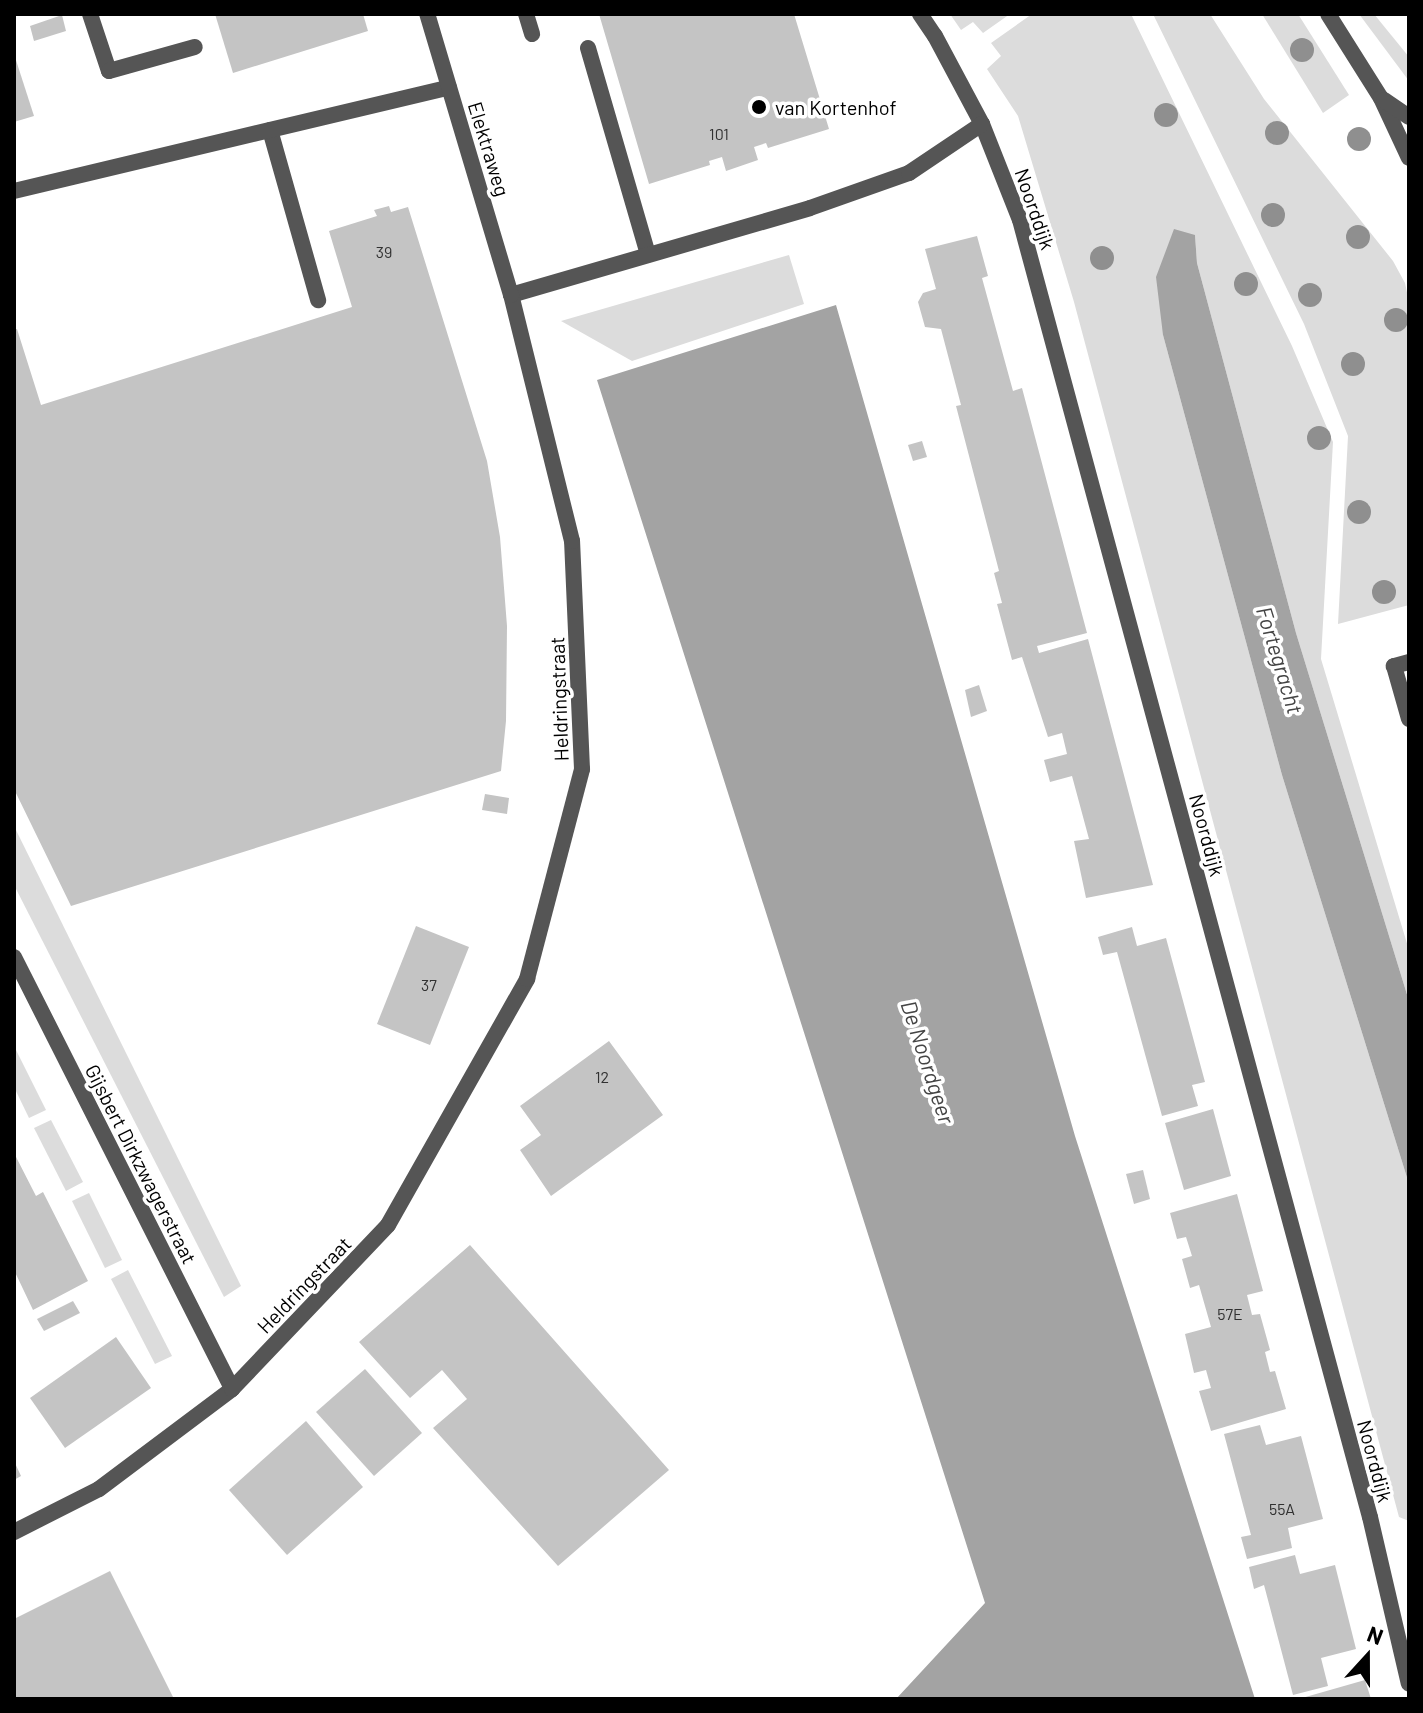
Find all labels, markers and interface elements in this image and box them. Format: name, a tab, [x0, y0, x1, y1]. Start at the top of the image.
place label: van Kortenhof	[775, 95, 897, 119]
marker: van Kortenhof	[750, 98, 768, 116]
street label: Elektraweg	[463, 99, 515, 199]
house number: 101	[709, 124, 729, 144]
street label: Noorddijk	[1010, 165, 1060, 253]
house number: 39	[376, 242, 392, 262]
water label: Fortegracht	[1251, 603, 1309, 717]
street label: Heldringstraat	[545, 636, 573, 762]
street label: Noorddijk	[1184, 791, 1230, 879]
house number: 37	[421, 975, 437, 995]
water label: De Noordgeer	[896, 997, 960, 1127]
street label: Gijsbert Dirkzwagerstraat	[80, 1060, 202, 1268]
house number: 12	[595, 1067, 609, 1087]
street label: Heldringstraat	[252, 1232, 356, 1338]
house number: 57E	[1217, 1304, 1243, 1324]
street label: Noorddijk	[1352, 1417, 1398, 1505]
house number: 55A	[1269, 1499, 1295, 1519]
north arrow	[1327, 1617, 1407, 1697]
text: N	[1364, 1620, 1387, 1649]

